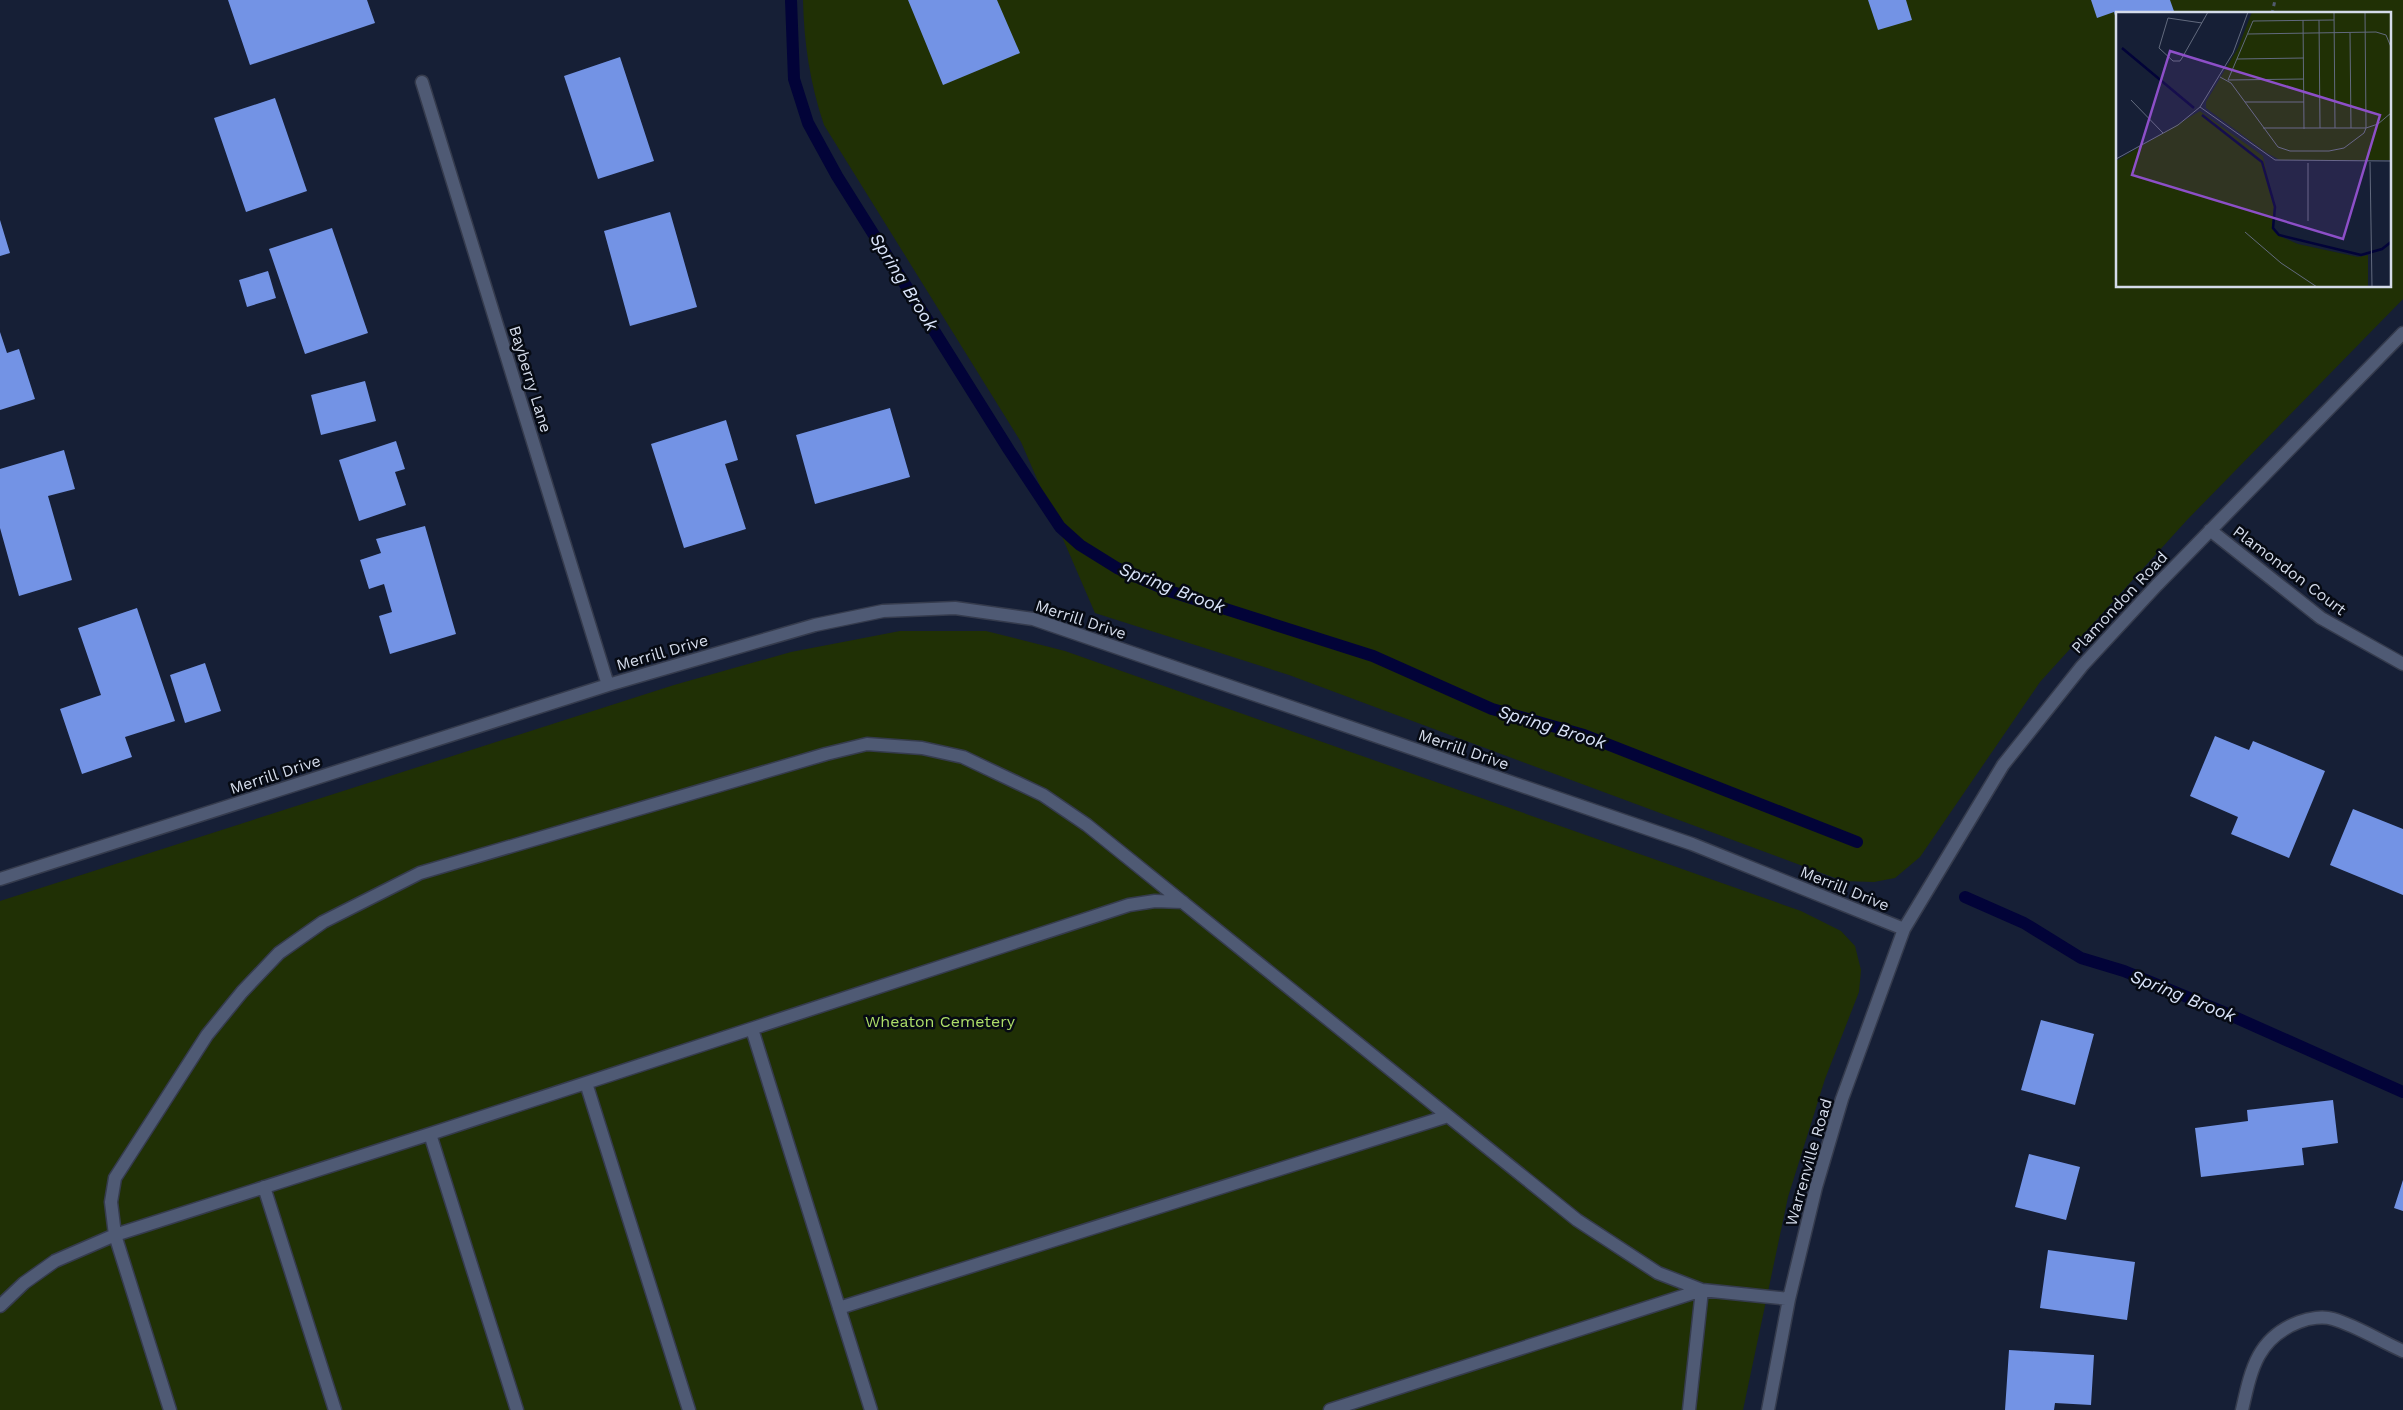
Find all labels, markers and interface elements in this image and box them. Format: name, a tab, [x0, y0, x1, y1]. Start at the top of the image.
inset map	[2116, 12, 2390, 288]
water label: Spring Brook	[866, 229, 944, 336]
street label: Bayberry Lane	[505, 323, 556, 435]
street label: Plamondon Court	[2229, 522, 2350, 619]
street label: Plamondon Road	[2067, 547, 2172, 657]
water label: Spring Brook	[1116, 558, 1229, 618]
street label: Merrill Drive	[1033, 596, 1129, 643]
street label: Merrill Drive	[614, 630, 710, 675]
water label: Spring Brook	[1496, 700, 1610, 753]
street label: Merrill Drive	[1416, 725, 1512, 774]
street label: Merrill Drive	[227, 751, 323, 798]
street label: Merrill Drive	[1797, 862, 1892, 915]
water label: Spring Brook	[2128, 965, 2240, 1027]
park label: Wheaton Cemetery	[865, 1012, 1016, 1031]
street label: Warrenville Road	[1781, 1096, 1836, 1228]

